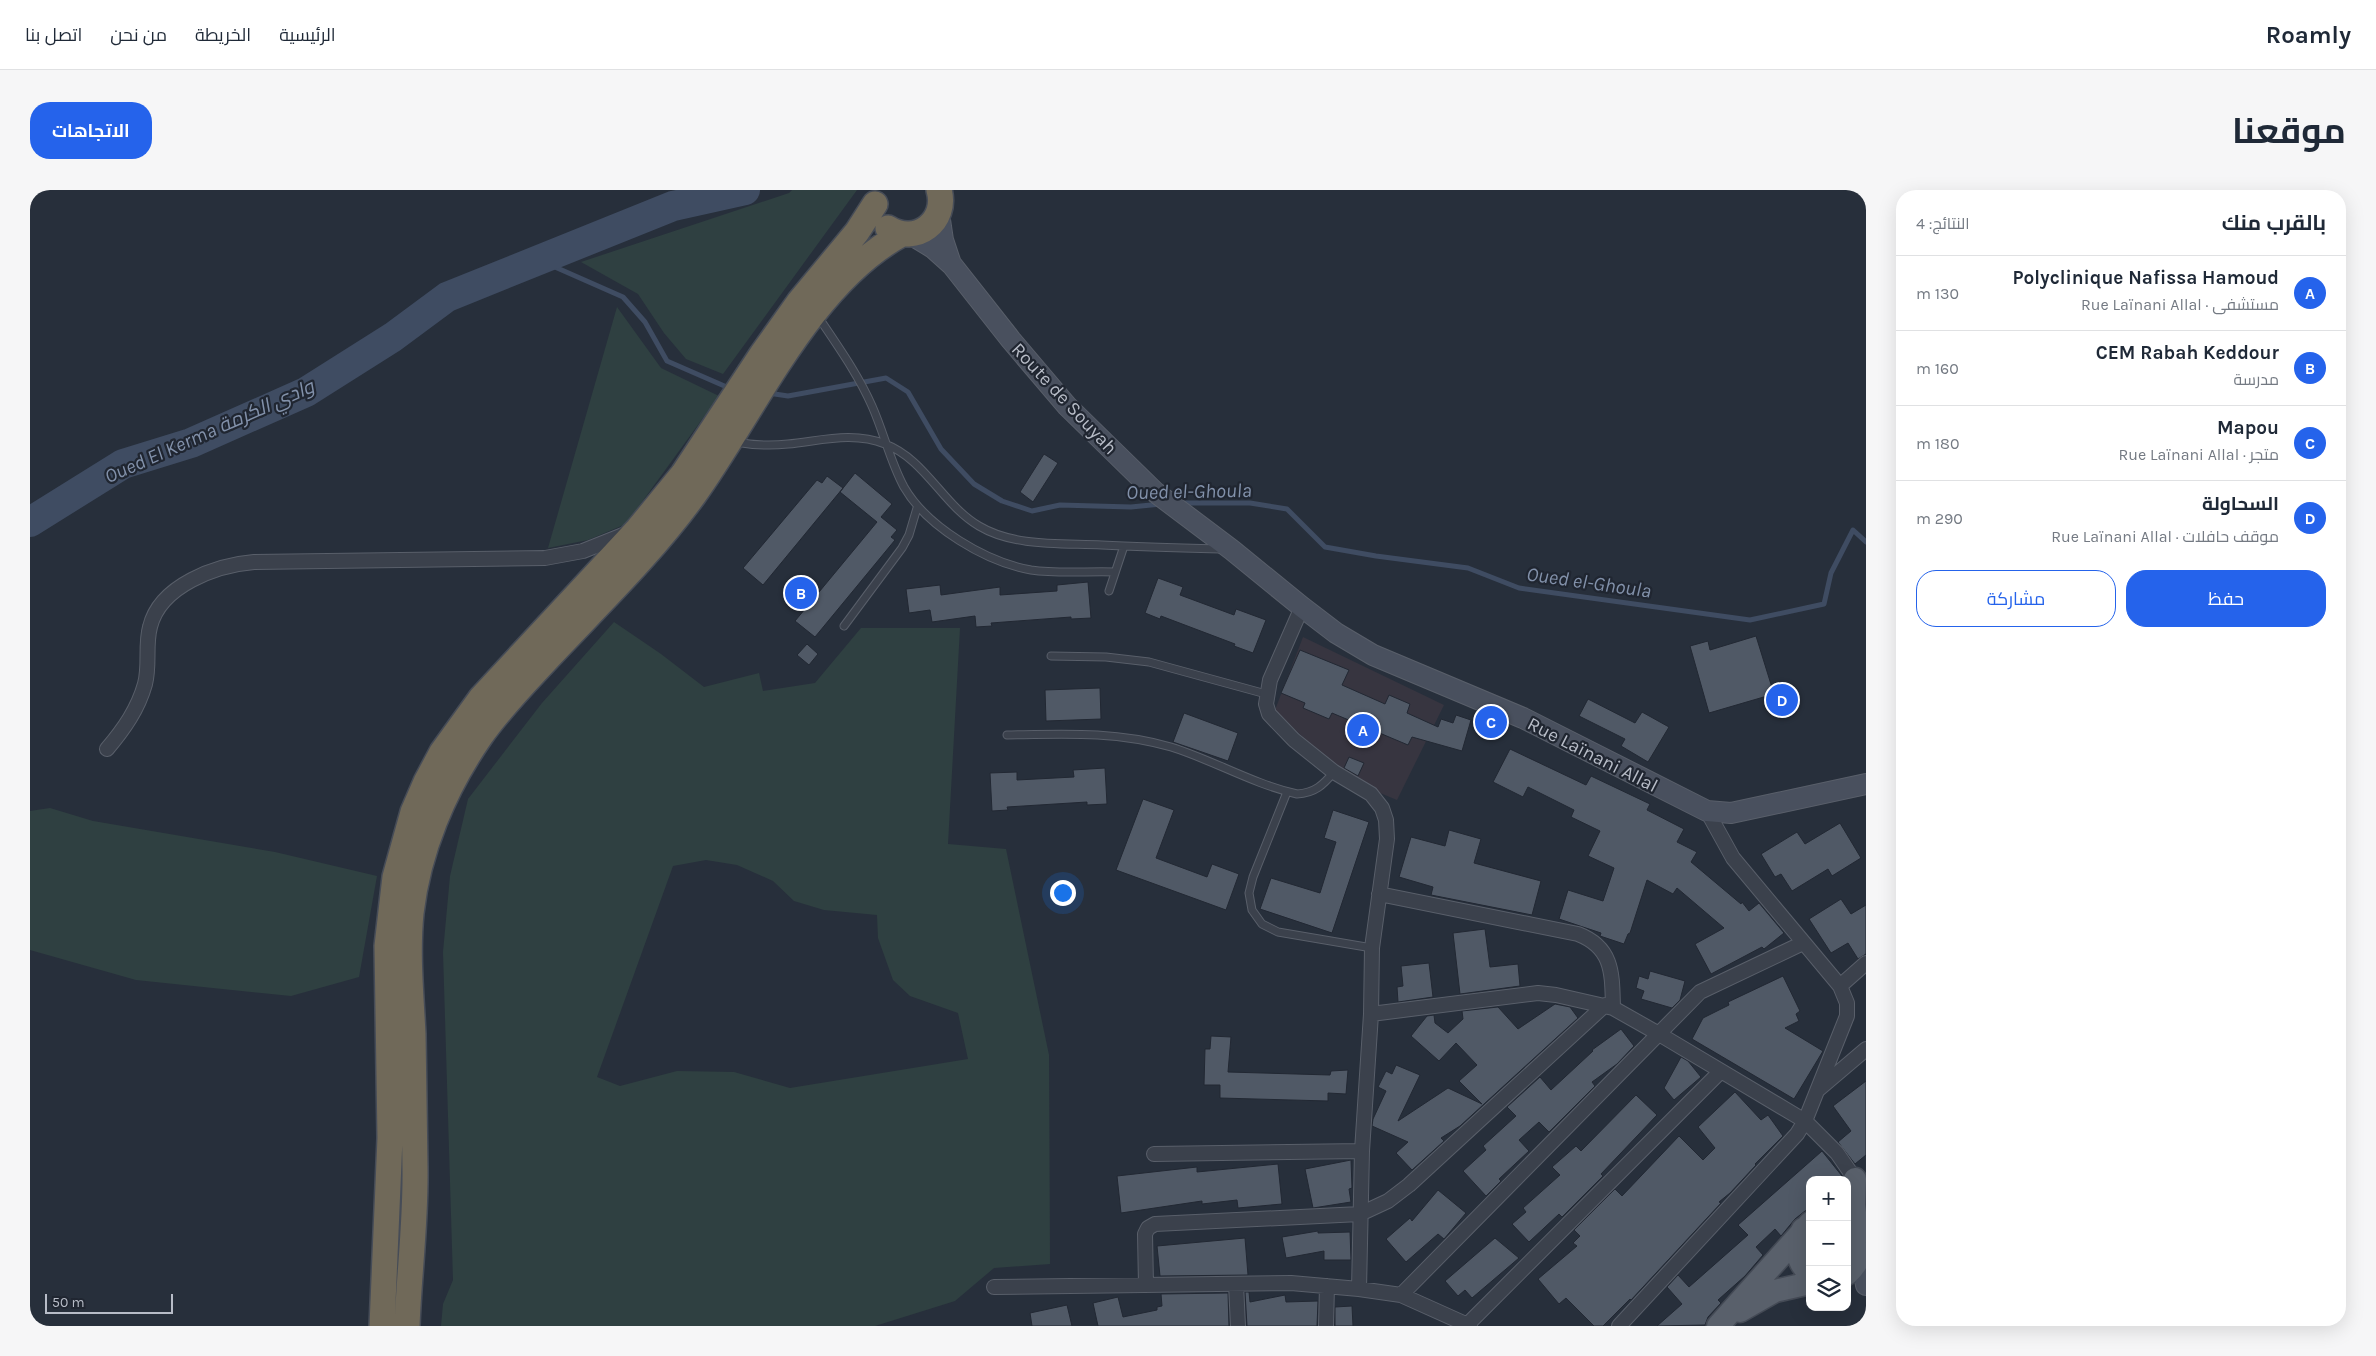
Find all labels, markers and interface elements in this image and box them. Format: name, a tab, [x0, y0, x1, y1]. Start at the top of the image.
text: Roamly	[2266, 21, 2351, 49]
text: اتصل بنا	[25, 24, 82, 46]
text: من نحن	[110, 24, 167, 46]
text: الخريطة	[195, 24, 251, 46]
text: الرئيسية	[279, 24, 336, 46]
button: الاتجاهات	[30, 102, 152, 159]
text: موقعنا	[2232, 111, 2346, 152]
text: بالقرب منك	[2222, 211, 2326, 235]
text: النتائج: 4	[1916, 214, 1970, 233]
text: Polyclinique Nafissa Hamoud	[2013, 267, 2279, 289]
text: 130 m	[1916, 284, 1959, 303]
text: A	[2305, 284, 2315, 303]
text: مستشفى · Rue Laïnani Allal	[2081, 295, 2279, 314]
street label: Route de Souyah	[1007, 338, 1122, 459]
text: CEM Rabah Keddour	[2096, 342, 2279, 364]
text: 160 m	[1916, 359, 1959, 378]
text: B	[2305, 359, 2315, 378]
text: مدرسة	[2233, 370, 2279, 389]
water label: Oued El Kerma وادي الكرمة	[101, 374, 320, 492]
text: Mapou	[2217, 417, 2279, 439]
text: 180 m	[1916, 434, 1959, 453]
text: C	[2305, 434, 2315, 453]
text: متجر · Rue Laïnani Allal	[2118, 445, 2279, 464]
water label: Oued el-Ghoula	[1126, 479, 1252, 504]
text: السحاولة	[2202, 493, 2279, 515]
text: 290 m	[1916, 509, 1963, 528]
text: D	[2305, 509, 2316, 528]
text: موقف حافلات · Rue Laïnani Allal	[2051, 527, 2279, 546]
water label: Oued el-Ghoula	[1525, 562, 1653, 603]
button: مشاركة	[1916, 570, 2116, 627]
button: حفظ	[2126, 570, 2326, 627]
pin: B	[785, 574, 817, 612]
pin: D	[1766, 681, 1798, 719]
pin: C	[1475, 703, 1507, 741]
pin: A	[1347, 711, 1379, 749]
street label: Rue Laïnani Allal	[1524, 713, 1661, 797]
your location	[1050, 880, 1076, 906]
map controls	[1806, 1176, 1851, 1311]
button: +	[1806, 1176, 1851, 1221]
button: −	[1806, 1221, 1851, 1266]
button: layers	[1806, 1266, 1851, 1311]
scale bar	[45, 1291, 172, 1314]
text: 50 m	[52, 1294, 85, 1311]

